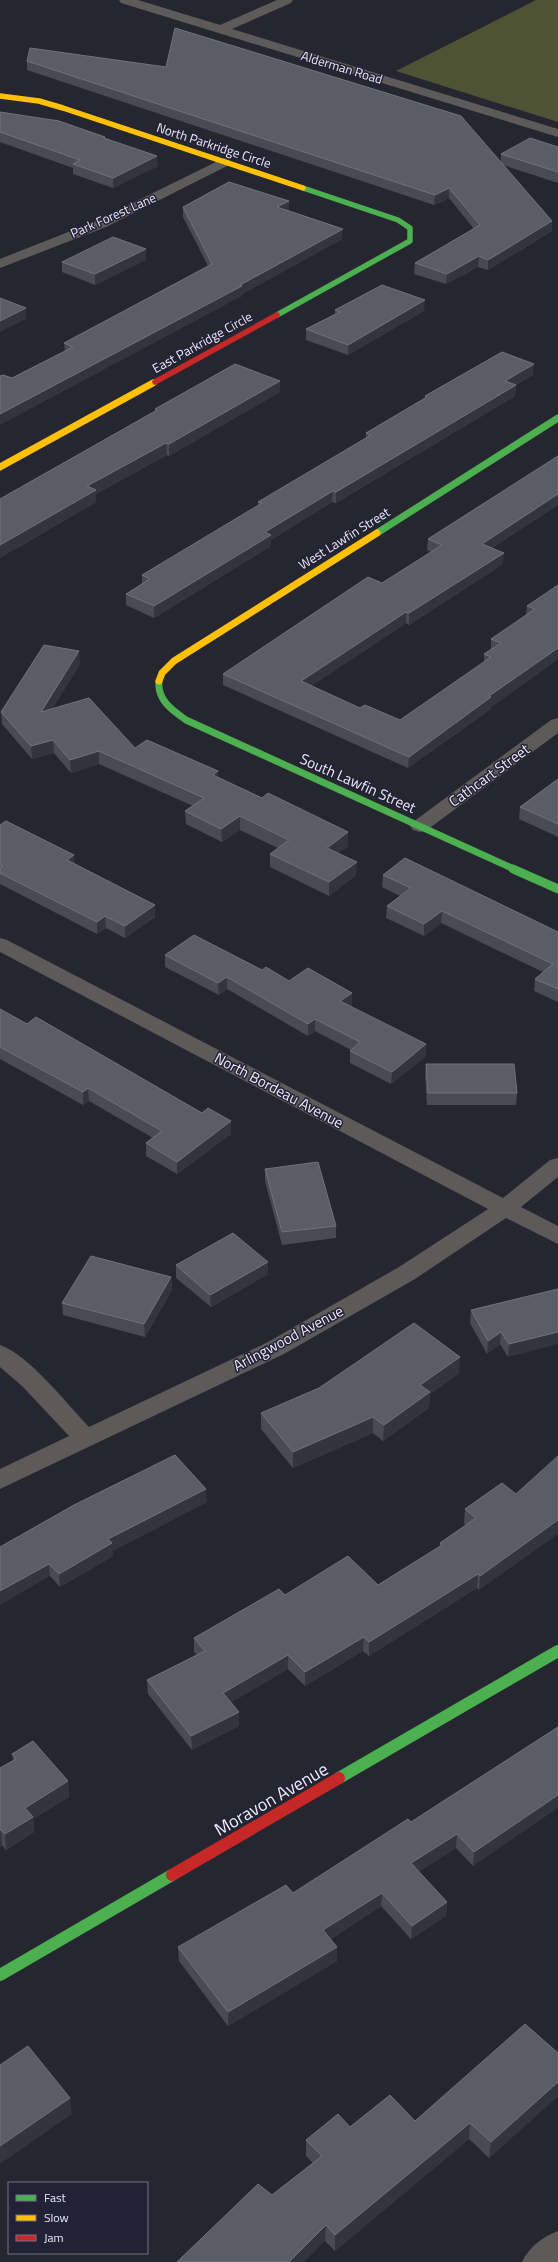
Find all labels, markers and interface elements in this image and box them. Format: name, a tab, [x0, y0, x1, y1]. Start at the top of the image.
street label: Alderman Road	[299, 45, 385, 89]
street label: North Parkridge Circle	[154, 117, 274, 173]
street label: Park Forest Lane	[67, 187, 159, 243]
street label: East Parkridge Circle	[148, 306, 256, 378]
street label: West Lawfin Street	[294, 502, 394, 574]
street label: Cathcart Street	[444, 737, 535, 812]
street label: South Lawfin Street	[296, 747, 420, 819]
street label: North Bordeau Avenue	[210, 1046, 348, 1134]
street label: Arlingwood Avenue	[229, 1299, 347, 1377]
street label: Moravon Avenue	[209, 1755, 333, 1843]
legend	[8, 2182, 148, 2254]
text: Fast	[44, 2188, 67, 2207]
text: Slow	[44, 2208, 69, 2227]
text: Jam	[44, 2228, 64, 2247]

